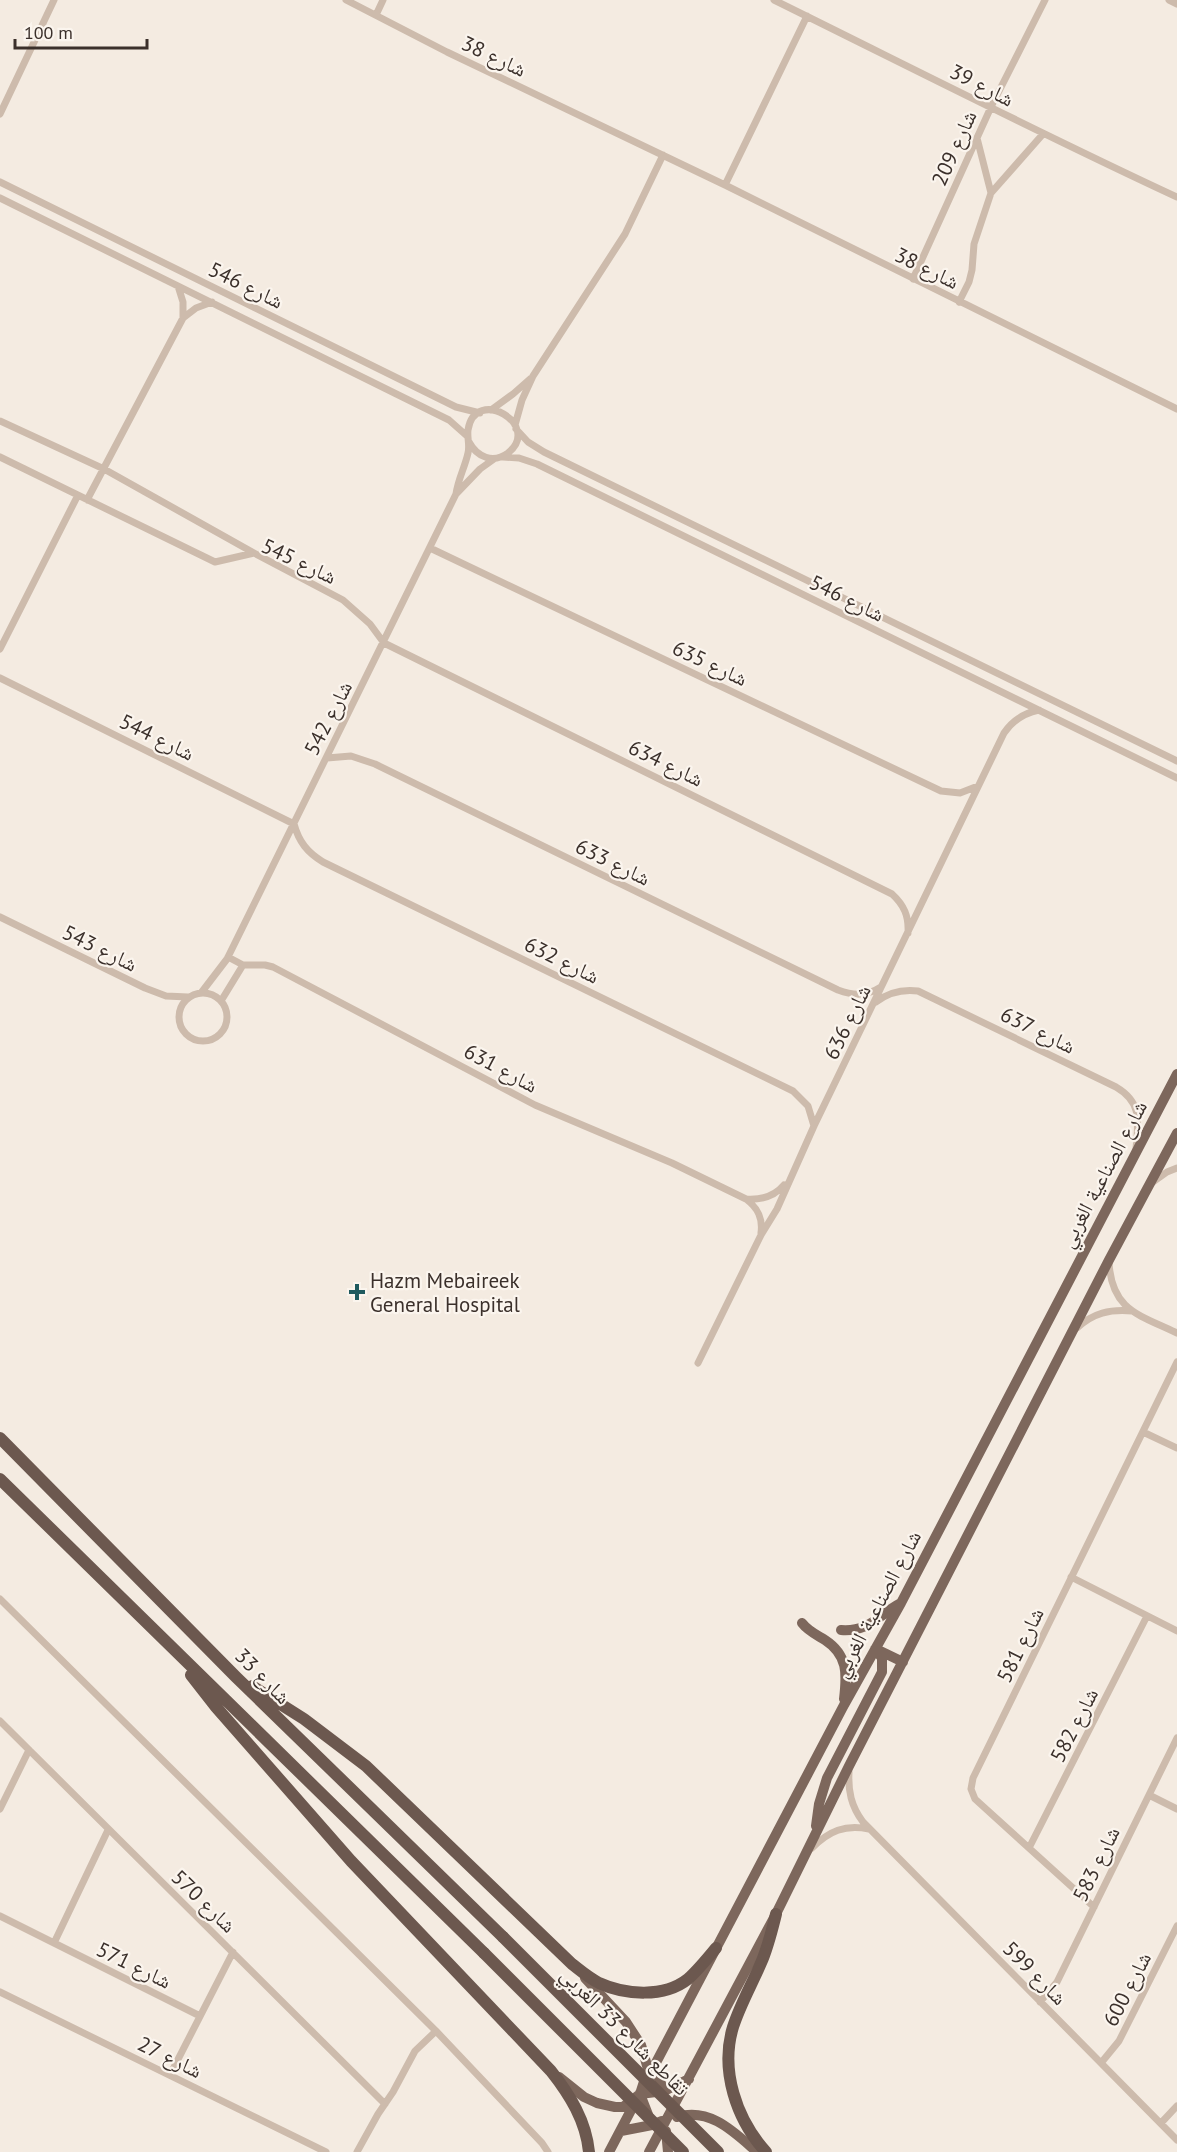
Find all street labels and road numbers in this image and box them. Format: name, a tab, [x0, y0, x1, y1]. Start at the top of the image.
street label: شارع 38	[457, 29, 531, 83]
street label: شارع 39	[945, 57, 1019, 113]
street label: شارع 209	[925, 106, 983, 190]
street label: شارع 38	[890, 241, 964, 295]
street label: شارع 546	[204, 255, 288, 315]
street label: شارع 545	[257, 532, 341, 590]
street label: شارع 546	[805, 568, 889, 628]
street label: شارع 635	[668, 634, 752, 692]
street label: شارع 542	[298, 676, 358, 760]
street label: شارع 544	[115, 707, 199, 767]
street label: شارع 634	[624, 733, 708, 793]
street label: شارع 633	[571, 832, 655, 892]
street label: شارع 543	[58, 918, 142, 978]
street label: شارع 632	[520, 930, 604, 990]
street label: شارع 636	[817, 980, 877, 1064]
street label: شارع 637	[996, 1000, 1080, 1060]
street label: شارع 631	[459, 1037, 543, 1099]
street label: شارع الصناعية الغربي	[1053, 1096, 1156, 1254]
street label: شارع الصناعية الغربي	[827, 1526, 930, 1684]
street label: شارع 581	[990, 1603, 1050, 1687]
street label: شارع 33	[229, 1642, 297, 1710]
street label: شارع 582	[1044, 1683, 1104, 1767]
street label: شارع 583	[1066, 1822, 1126, 1906]
street label: شارع 570	[166, 1864, 242, 1938]
street label: شارع 571	[92, 1935, 176, 1995]
street label: شارع 599	[997, 1935, 1073, 2011]
street label: شارع 600	[1097, 1947, 1157, 2031]
street label: تقاطع شارع 33 الغربي	[553, 1961, 695, 2103]
street label: شارع 27	[133, 2030, 207, 2084]

